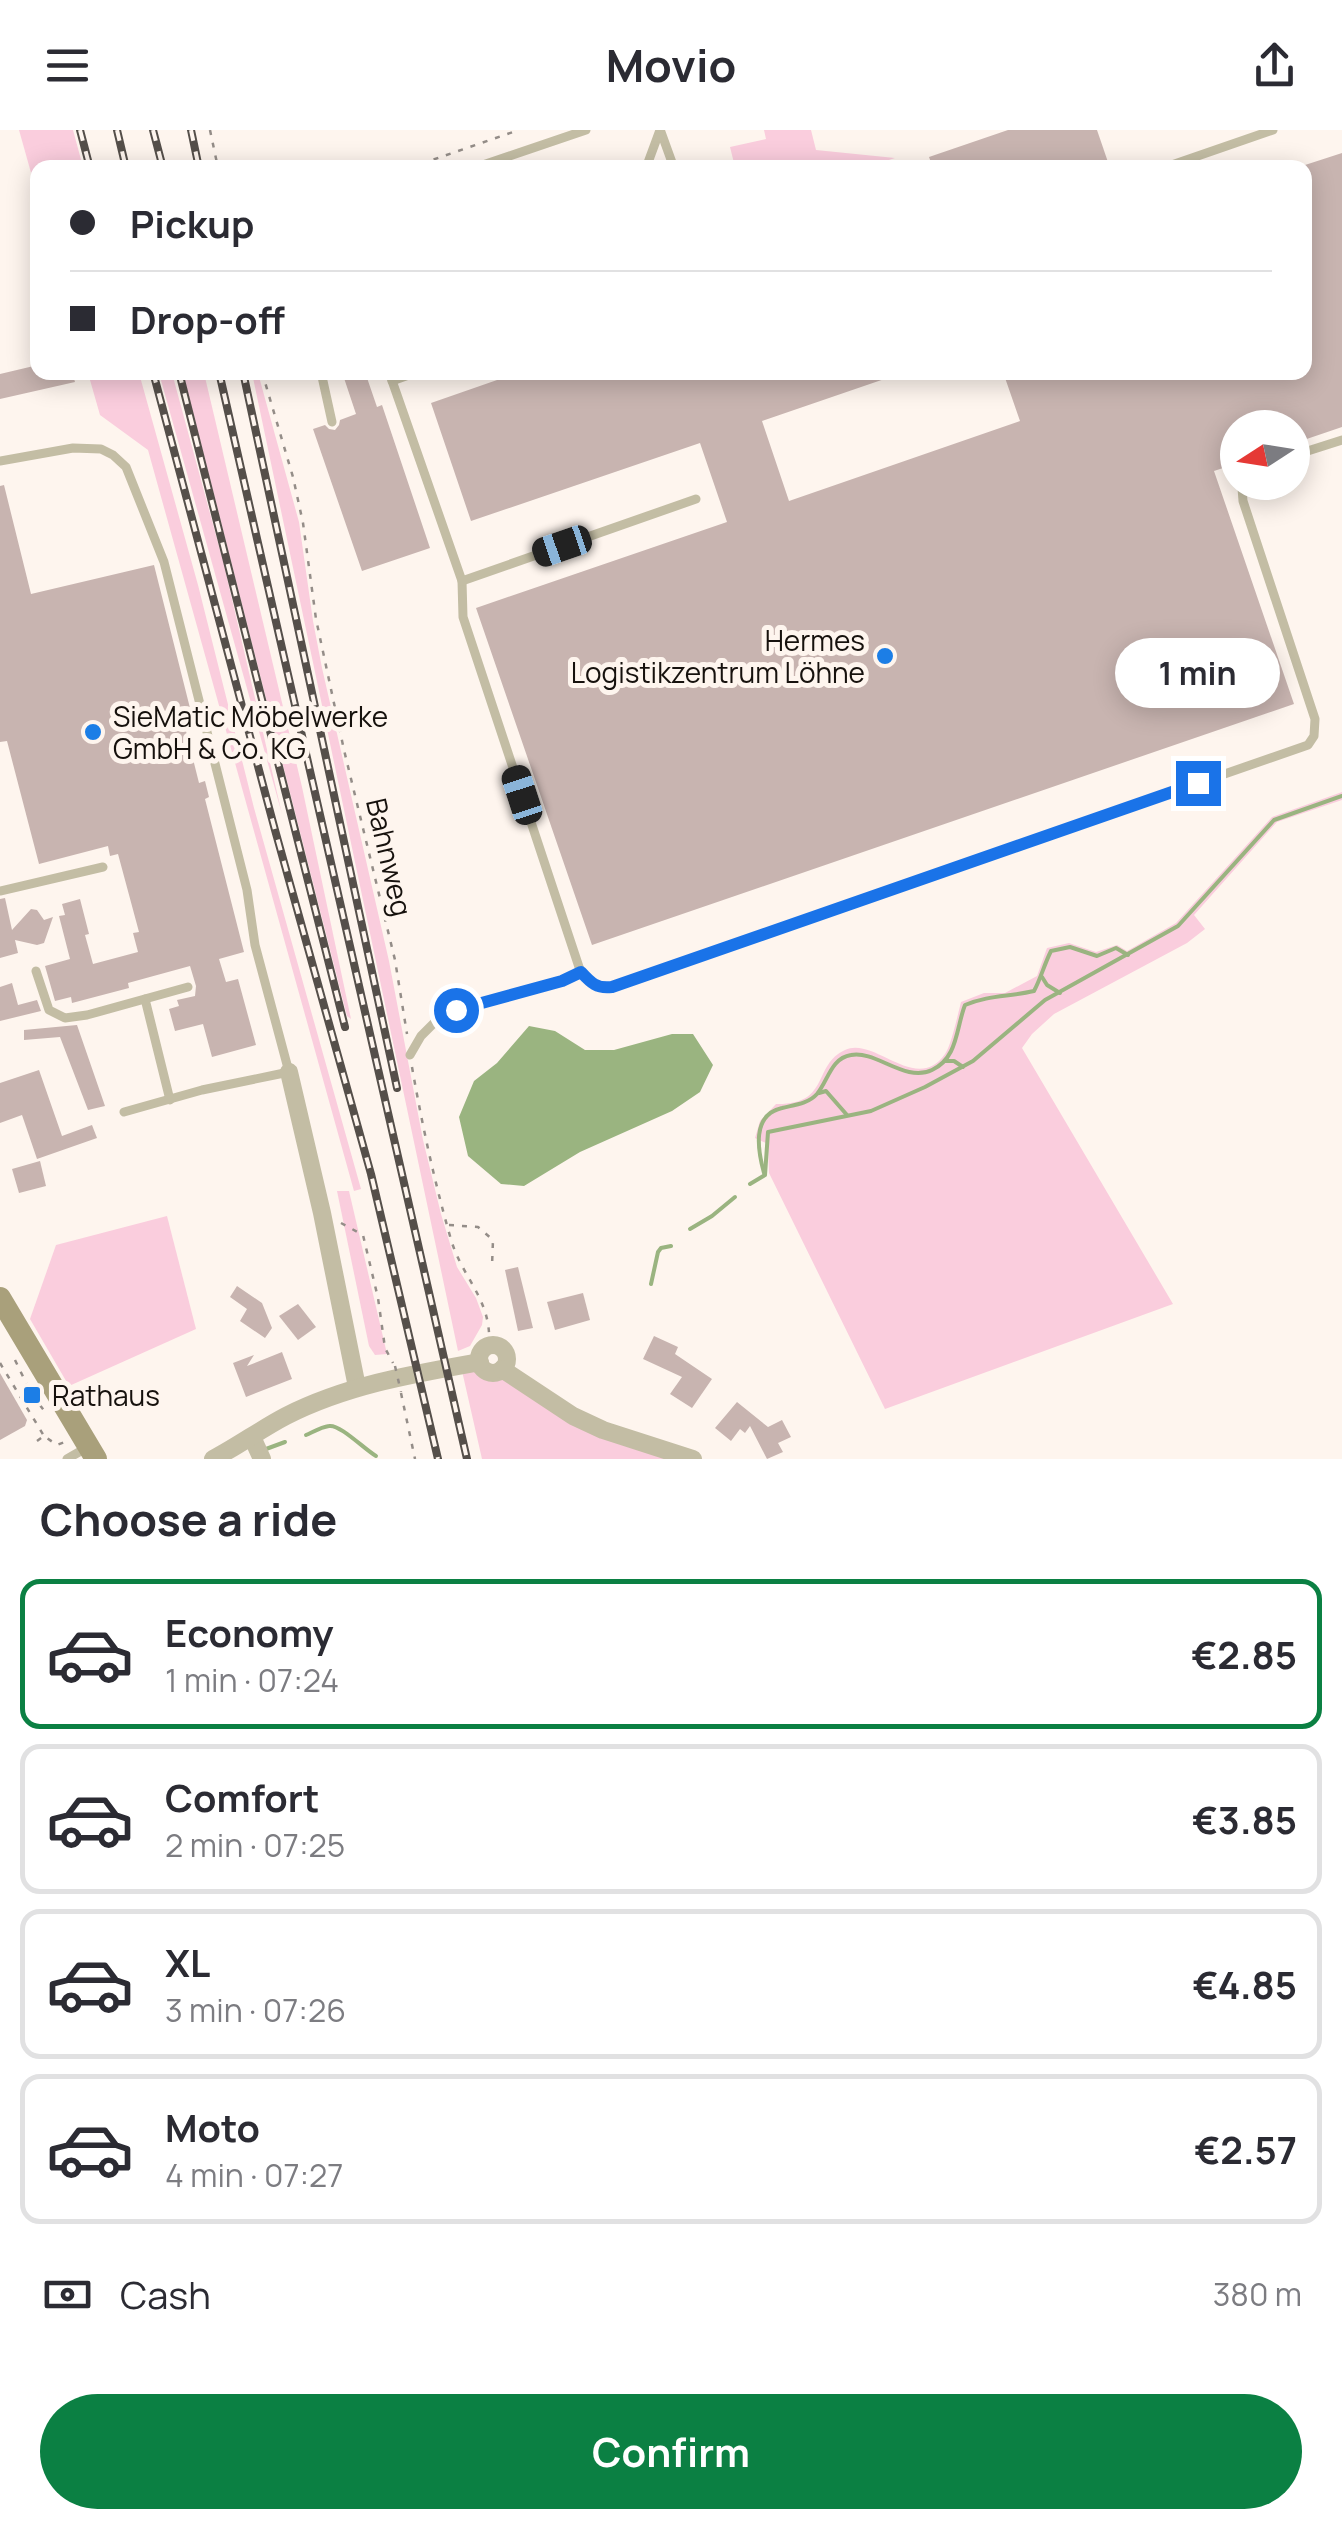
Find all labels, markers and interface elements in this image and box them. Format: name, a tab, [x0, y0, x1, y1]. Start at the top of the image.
text: Movio	[606, 34, 736, 96]
icon: menu	[40, 38, 95, 93]
icon: share	[1247, 38, 1302, 93]
text: Pickup	[130, 197, 254, 249]
text: Drop-off	[130, 293, 285, 345]
north arrow	[1220, 410, 1310, 500]
map controls	[1220, 410, 1310, 500]
car	[529, 522, 595, 570]
place label: Hermes Logistikzentrum Löhne	[571, 621, 865, 691]
callout: 1 min	[1116, 638, 1280, 708]
marker: Hermes Logistikzentrum Löhne	[874, 645, 896, 667]
text: 1 min	[1158, 651, 1237, 695]
place label: SieMatic Möbelwerke GmbH & Co. KG	[113, 697, 388, 767]
marker: SieMatic Möbelwerke GmbH & Co. KG	[82, 721, 104, 743]
route end	[1176, 761, 1221, 806]
car	[498, 762, 546, 828]
street label: Bahnweg	[358, 794, 422, 920]
route start	[434, 988, 479, 1033]
place label: Rathaus	[52, 1376, 160, 1414]
marker: Rathaus	[21, 1384, 43, 1406]
text: Choose a ride	[40, 1488, 337, 1550]
text: Economy	[165, 1606, 334, 1658]
icon: car	[45, 1609, 135, 1699]
text: €2.85	[1191, 1628, 1297, 1680]
text: 1 min · 07:24	[165, 1658, 339, 1702]
text: Comfort	[165, 1771, 319, 1823]
icon: car	[45, 1774, 135, 1864]
text: €3.85	[1192, 1793, 1297, 1845]
text: 2 min · 07:25	[165, 1823, 345, 1867]
text: XL	[165, 1936, 210, 1988]
icon: car	[45, 1939, 135, 2029]
text: €4.85	[1192, 1958, 1297, 2010]
text: 3 min · 07:26	[165, 1988, 346, 2032]
text: Moto	[165, 2101, 260, 2153]
icon: car	[45, 2104, 135, 2194]
text: €2.57	[1194, 2123, 1297, 2175]
text: 4 min · 07:27	[165, 2153, 343, 2197]
icon: cash	[40, 2267, 95, 2322]
text: Cash	[120, 2268, 211, 2320]
text: 380 m	[1213, 2272, 1302, 2316]
button: Confirm	[40, 2394, 1302, 2509]

